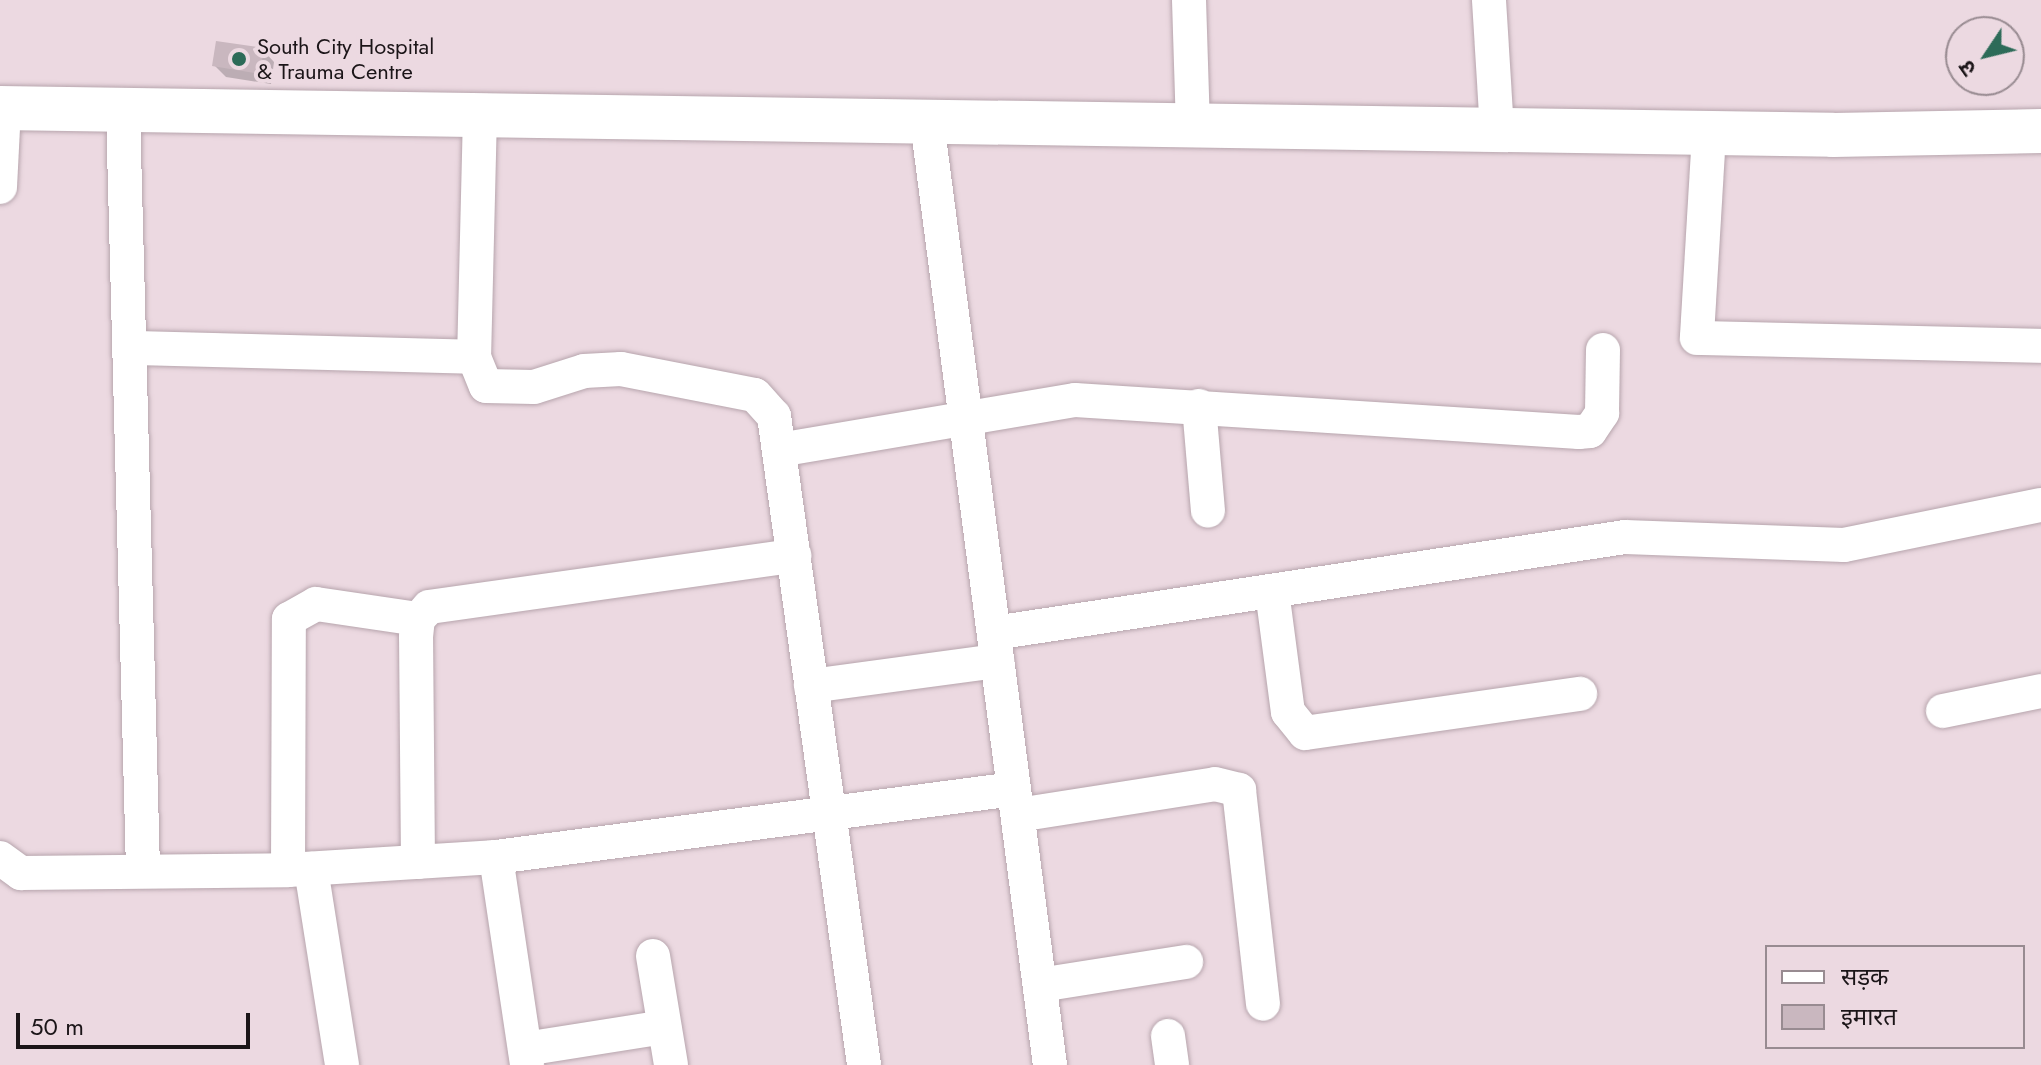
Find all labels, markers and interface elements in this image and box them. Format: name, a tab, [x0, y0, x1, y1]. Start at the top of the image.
north arrow	[1945, 16, 2025, 96]
place label: South City Hospital & Trauma Centre	[257, 33, 434, 84]
marker: South City Hospital & Trauma Centre	[228, 48, 250, 70]
text: उ	[1950, 54, 1984, 83]
legend	[1765, 945, 2025, 1049]
text: सड़क	[1841, 959, 1889, 994]
scale bar	[20, 997, 254, 1047]
text: इमारत	[1841, 999, 1897, 1034]
text: 50 m	[30, 1009, 84, 1044]

